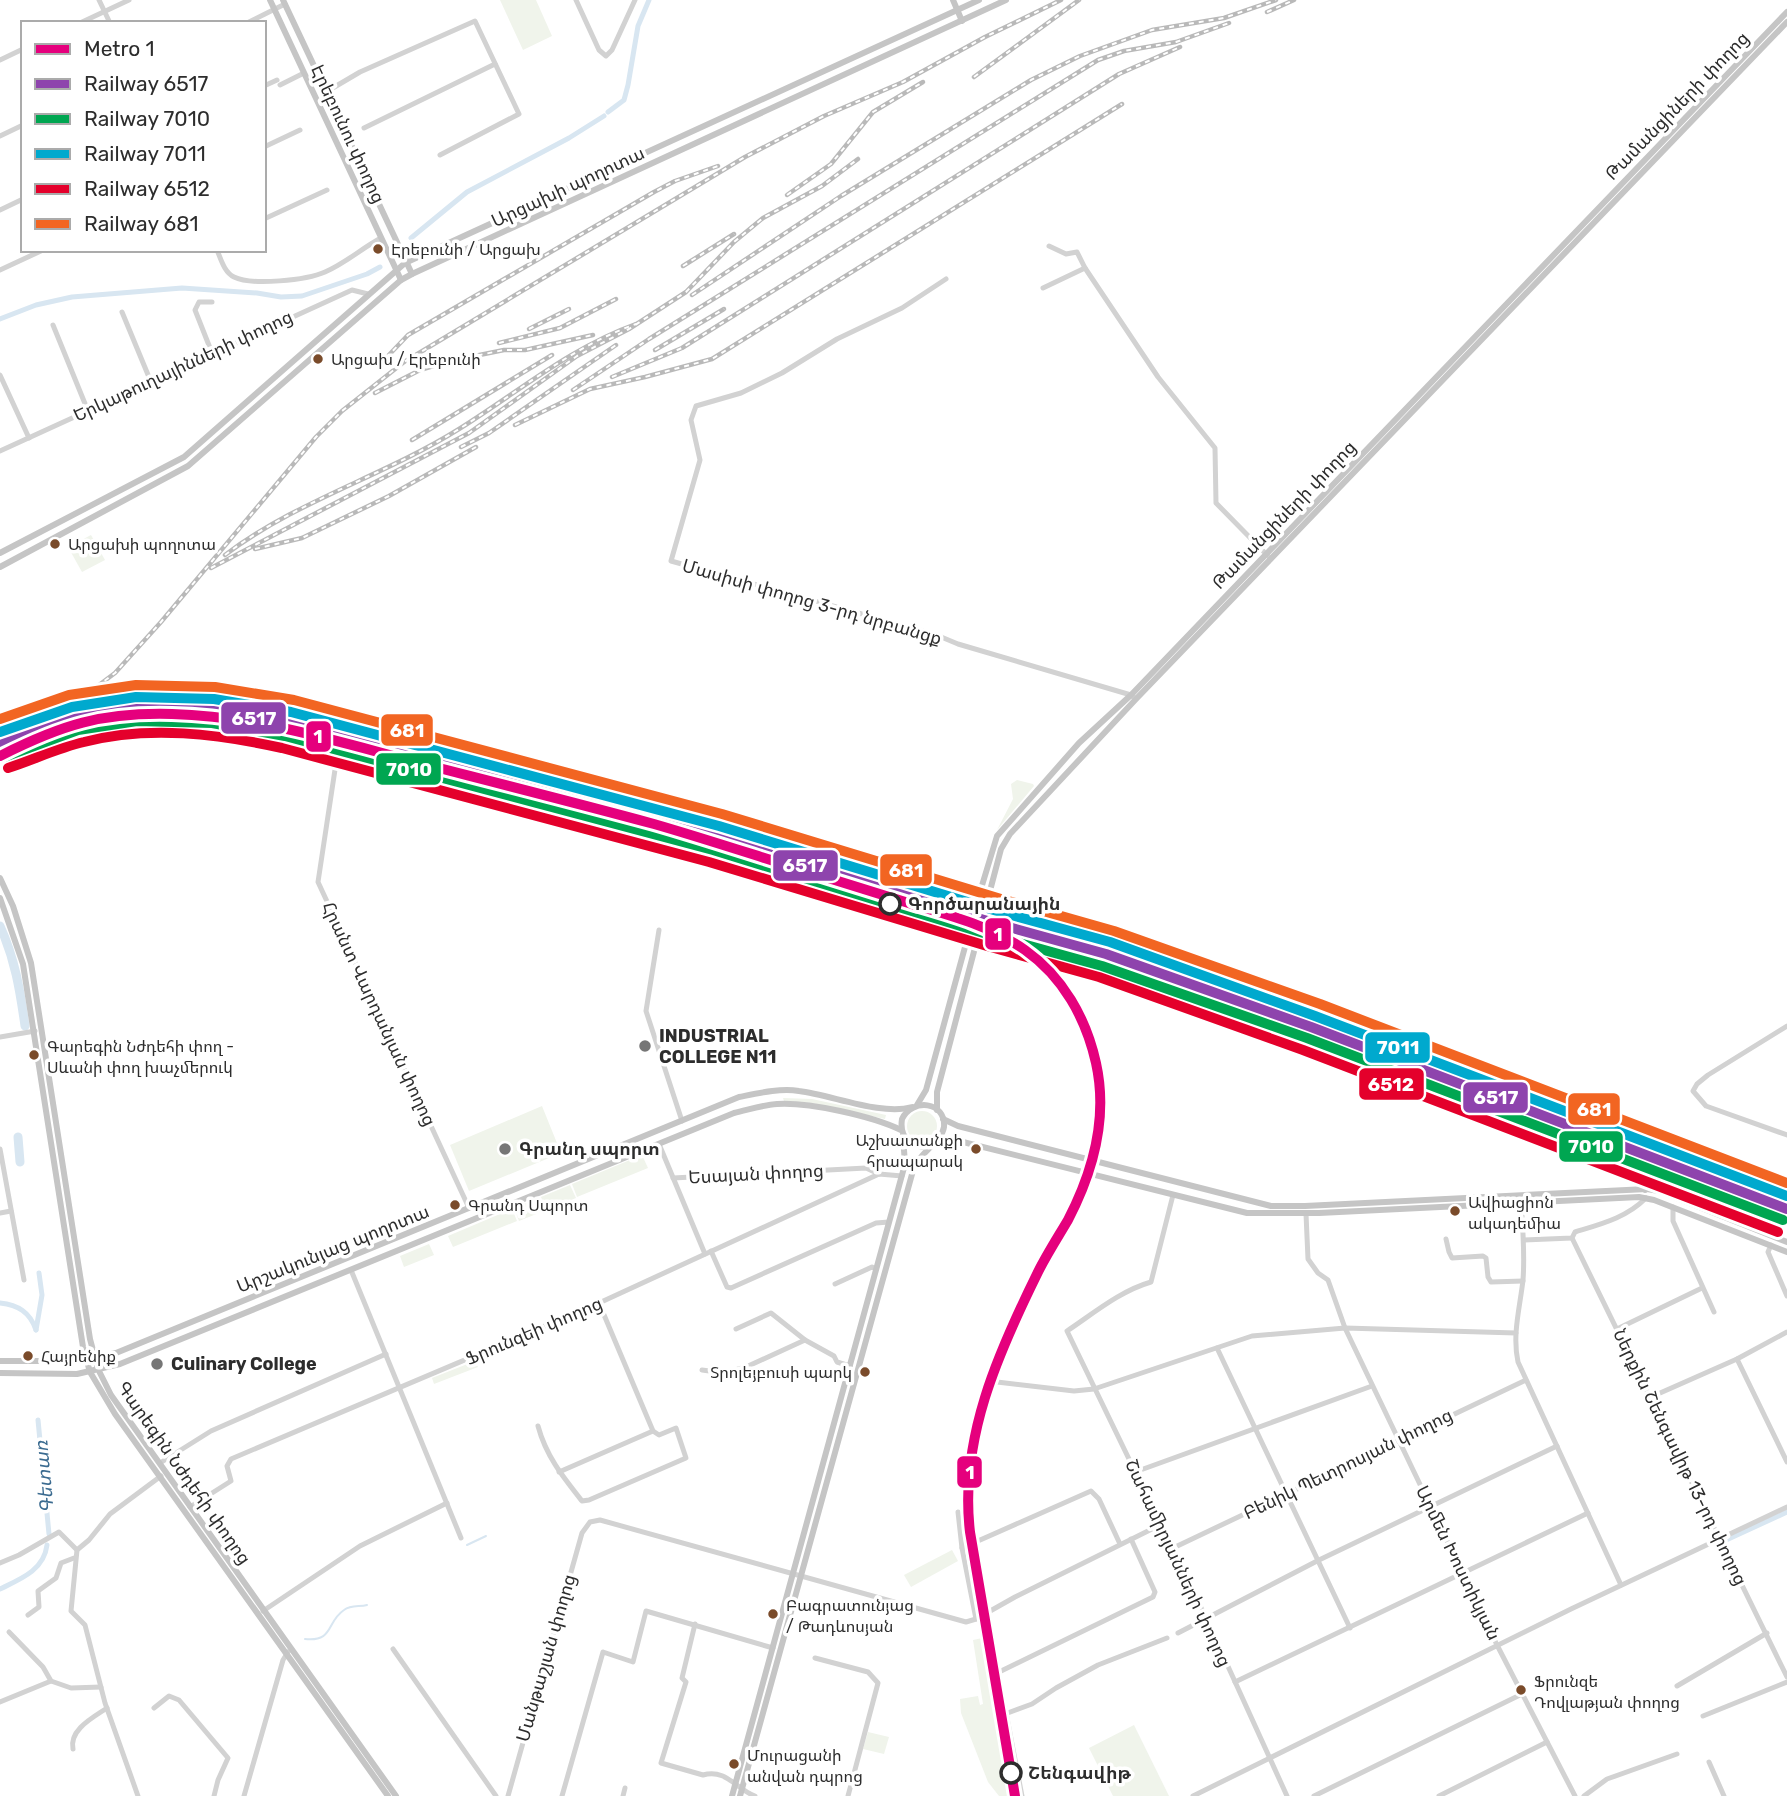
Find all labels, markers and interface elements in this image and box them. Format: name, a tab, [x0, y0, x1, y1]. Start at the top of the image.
legend	[21, 21, 266, 252]
street label: Թամանցիների փողոց	[1600, 27, 1754, 185]
text: Metro 1	[84, 36, 155, 61]
street label: Էրեբունու փողոց	[306, 61, 390, 207]
text: Railway 6517	[84, 71, 208, 96]
text: Railway 7010	[84, 106, 210, 131]
text: Railway 7011	[84, 141, 206, 166]
street label: Արցախի պողոտա	[488, 142, 648, 232]
text: Railway 6512	[84, 176, 210, 201]
text: Railway 681	[84, 211, 199, 236]
place label: Էրեբունի / Արցախ	[391, 240, 541, 259]
marker: Էրեբունի / Արցախ	[371, 242, 385, 256]
street label: Երկաթուղայինների փողոց	[70, 305, 296, 427]
place label: Արցախ / Էրեբունի	[331, 350, 481, 369]
marker: Արցախ / Էրեբունի	[311, 352, 325, 366]
street label: Թամանցիների փողոց	[1207, 436, 1361, 594]
place label: Արցախի պողոտա	[68, 535, 216, 554]
marker: Արցախի պողոտա	[48, 537, 62, 551]
street label: Մասիսի փողոց 3-րդ նրբանցք	[680, 554, 944, 650]
line badge: 6517	[220, 701, 287, 735]
text: 6517	[232, 707, 277, 730]
line badge: 681	[380, 713, 434, 747]
text: 681	[390, 719, 424, 742]
line badge: 1	[305, 720, 332, 753]
text: 1	[313, 725, 323, 748]
line badge: 7010	[375, 752, 442, 786]
text: 7010	[386, 758, 432, 781]
line badge: 6517	[772, 849, 839, 882]
line badge: 681	[879, 853, 933, 887]
text: 6517	[783, 854, 828, 877]
text: 681	[889, 859, 923, 882]
marker: Գործարանային	[879, 893, 901, 915]
place label: Գործարանային	[908, 893, 1061, 915]
street label: Հրանտ Վարդանյան փողոց	[317, 898, 441, 1130]
line badge: 1	[984, 917, 1012, 951]
text: 1	[993, 923, 1003, 946]
place label: INDUSTRIAL COLLEGE N11	[659, 1025, 776, 1068]
line badge: 7011	[1364, 1031, 1431, 1064]
text: 7011	[1377, 1036, 1419, 1059]
place label: Գարեգին Նժդեհի փող - Սևանի փող խաչմերուկ	[47, 1037, 234, 1077]
marker: INDUSTRIAL COLLEGE N11	[637, 1038, 653, 1054]
marker: Գարեգին Նժդեհի փող - Սևանի փող խաչմերուկ	[27, 1048, 41, 1062]
line badge: 6512	[1358, 1067, 1425, 1101]
text: 6512	[1368, 1073, 1414, 1096]
line badge: 6517	[1462, 1081, 1529, 1114]
text: 6517	[1474, 1086, 1519, 1109]
line badge: 681	[1567, 1092, 1621, 1126]
text: 681	[1577, 1098, 1611, 1121]
line badge: 7010	[1558, 1130, 1624, 1163]
place label: Աշխատանքի հրապարակ	[856, 1131, 963, 1171]
text: 7010	[1568, 1135, 1614, 1158]
place label: Գրանդ սպորտ	[519, 1138, 660, 1160]
marker: Գրանդ սպորտ	[497, 1141, 513, 1157]
marker: Աշխատանքի հրապարակ	[969, 1142, 983, 1156]
street label: Եսայան փողոց	[688, 1159, 824, 1189]
place label: Ավիացիոն ակադեմիա	[1468, 1193, 1561, 1233]
place label: Գրանդ Սպորտ	[468, 1196, 588, 1215]
marker: Գրանդ Սպորտ	[448, 1198, 462, 1212]
street label: Արշակունյաց պողոտա	[233, 1200, 433, 1298]
marker: Ավիացիոն ակադեմիա	[1448, 1204, 1462, 1218]
street label: Ֆրունզեի փողոց	[462, 1292, 606, 1370]
street label: Ներքին Շենգավիթ 13-րդ փողոց	[1608, 1325, 1752, 1589]
place label: Հայրենիք	[41, 1347, 116, 1366]
marker: Հայրենիք	[21, 1349, 35, 1363]
place label: Culinary College	[171, 1353, 317, 1375]
marker: Culinary College	[149, 1356, 165, 1372]
place label: Տրոլեյբուսի պարկ	[710, 1363, 852, 1382]
marker: Տրոլեյբուսի պարկ	[858, 1365, 872, 1379]
street label: Գարեգին Նժդեհի փողոց	[112, 1377, 256, 1569]
street label: Բենիկ Պետրոսյան փողոց	[1240, 1404, 1456, 1524]
water label: Գետառ	[29, 1440, 59, 1514]
line badge: 1	[956, 1455, 983, 1489]
street label: Շահամիրյանների փողոց	[1120, 1456, 1236, 1670]
text: 1	[965, 1461, 975, 1484]
street label: Արմեն Խոստիկյան	[1411, 1482, 1505, 1644]
street label: Մանթաշյան փողոց	[512, 1572, 580, 1744]
place label: Բագրատունյաց / Թադևոսյան	[786, 1596, 914, 1636]
marker: Բագրատունյաց / Թադևոսյան	[766, 1607, 780, 1621]
place label: Ֆրունզե Դովլաթյան փողոց	[1534, 1672, 1680, 1712]
marker: Ֆրունզե Դովլաթյան փողոց	[1514, 1683, 1528, 1697]
place label: Մուրացանի անվան դպրոց	[747, 1746, 863, 1786]
marker: Մուրացանի անվան դպրոց	[727, 1757, 741, 1771]
marker: Շենգավիթ	[1000, 1762, 1022, 1784]
place label: Շենգավիթ	[1028, 1762, 1131, 1784]

